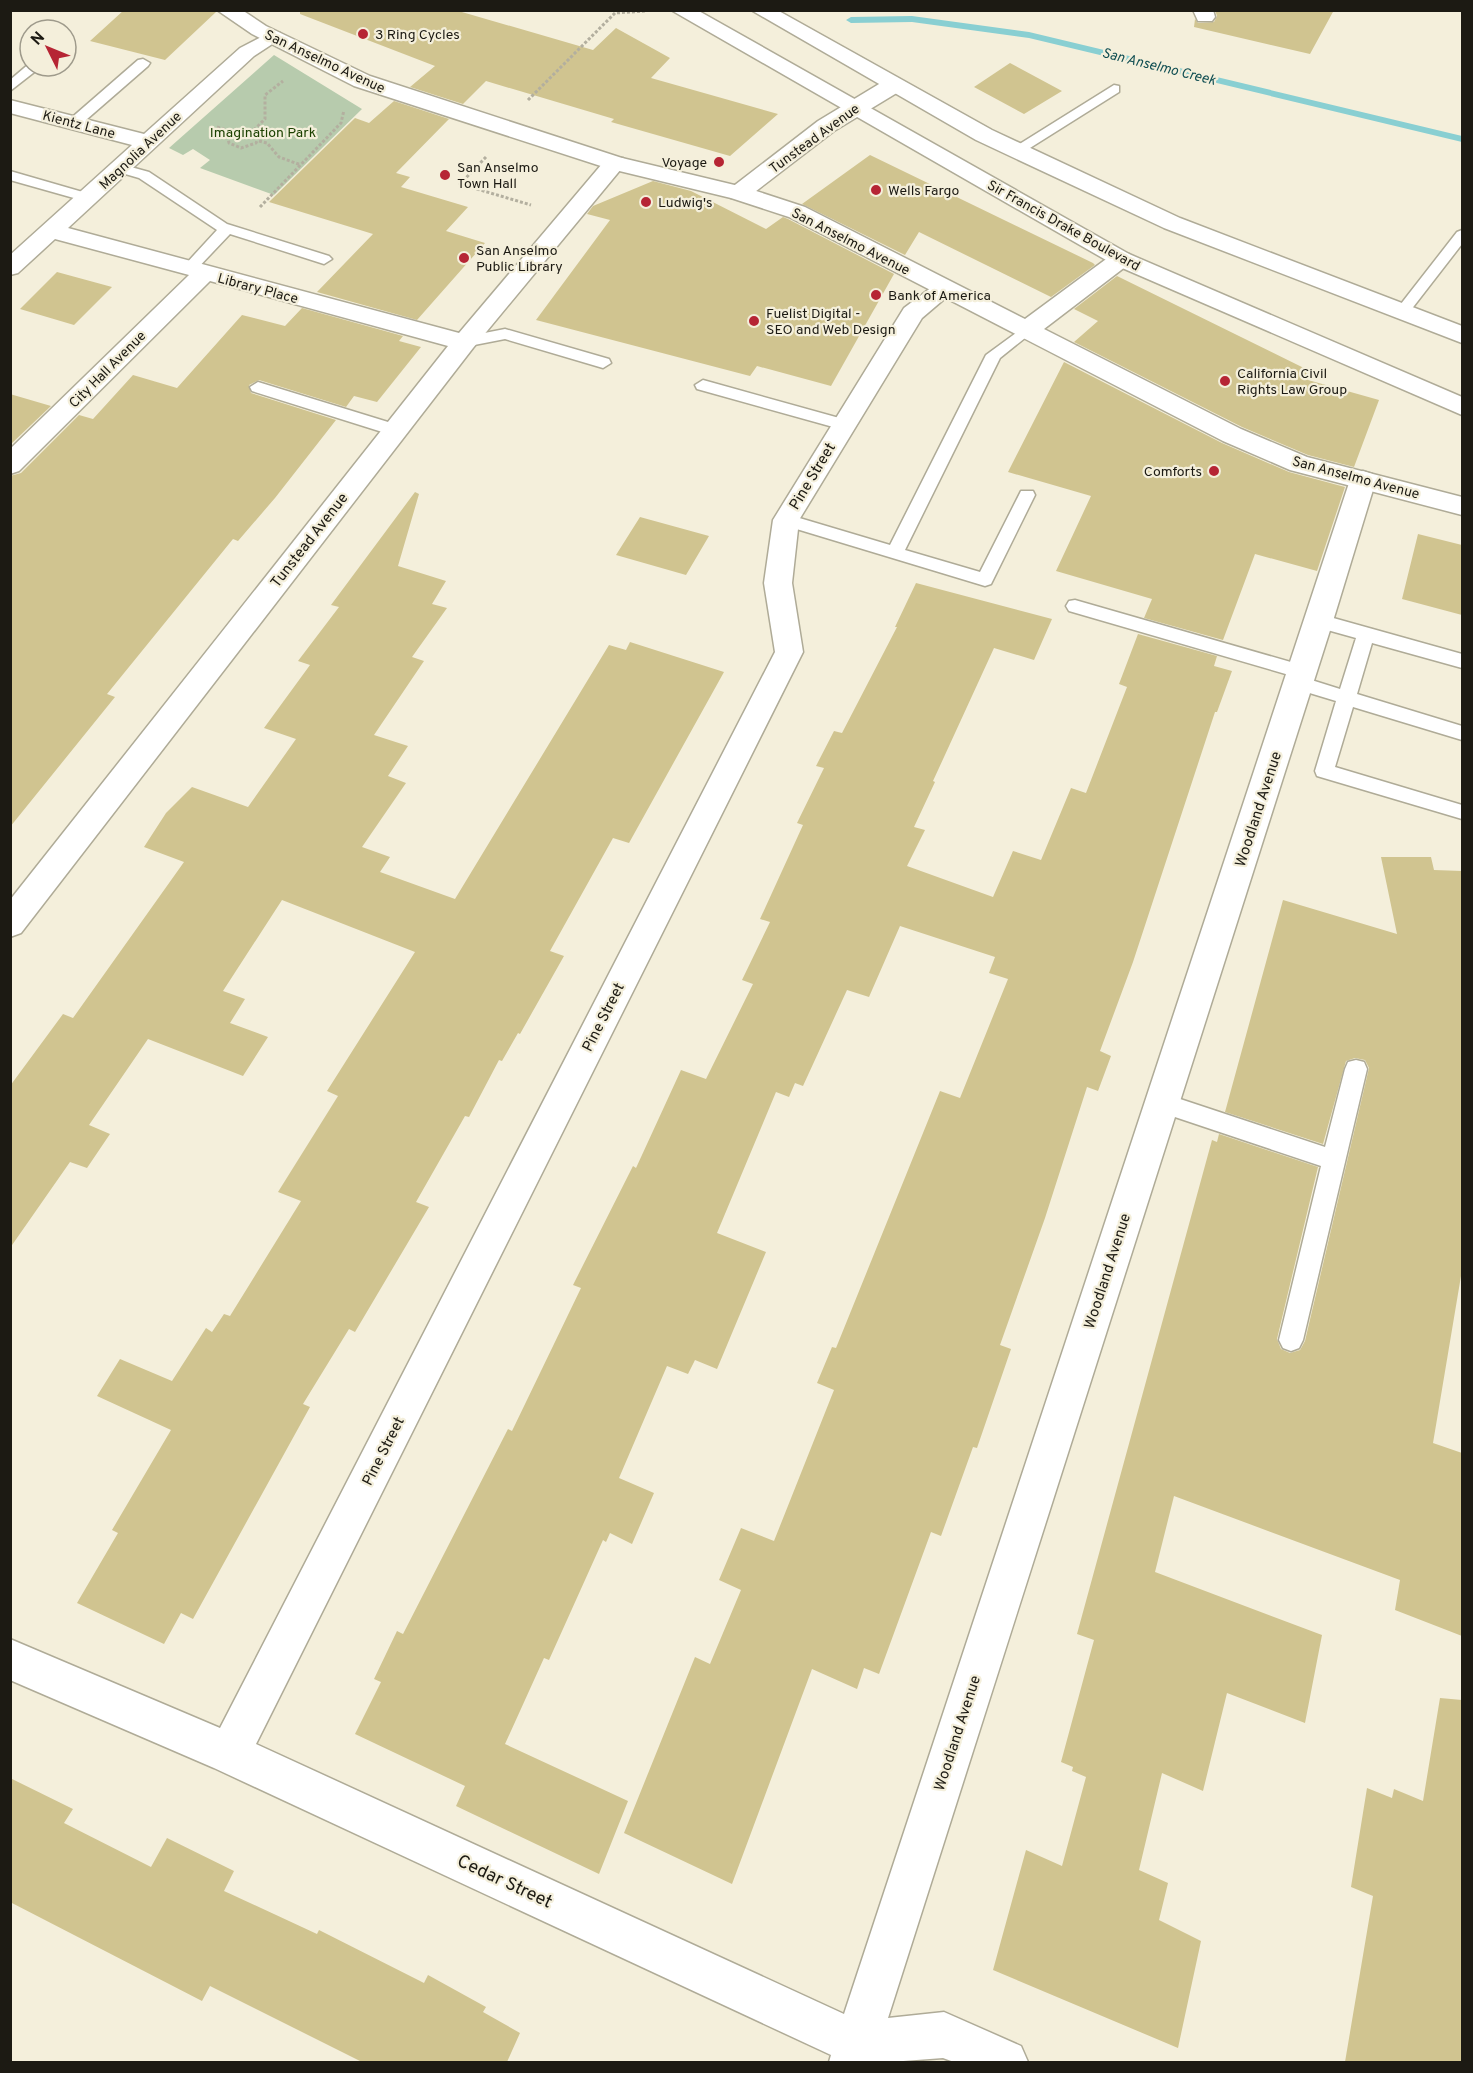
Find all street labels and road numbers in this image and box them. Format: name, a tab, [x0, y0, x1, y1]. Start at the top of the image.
street label: San Anselmo Avenue	[261, 27, 387, 98]
street label: Tunstead Avenue	[766, 101, 863, 178]
street label: Kientz Lane	[40, 108, 117, 143]
street label: Magnolia Avenue	[96, 109, 186, 194]
street label: Sir Francis Drake Boulevard	[984, 177, 1143, 275]
street label: San Anselmo Avenue	[788, 205, 913, 280]
street label: Library Place	[215, 271, 300, 308]
street label: City Hall Avenue	[66, 328, 150, 412]
street label: Pine Street	[786, 440, 841, 514]
street label: San Anselmo Avenue	[1290, 453, 1421, 504]
street label: Tunstead Avenue	[267, 490, 353, 592]
street label: Woodland Avenue	[1232, 749, 1287, 870]
street label: Pine Street	[579, 980, 630, 1055]
street label: Woodland Avenue	[1081, 1211, 1136, 1332]
street label: Pine Street	[359, 1414, 410, 1489]
street label: Woodland Avenue	[931, 1673, 986, 1794]
street label: Cedar Street	[453, 1850, 556, 1914]

